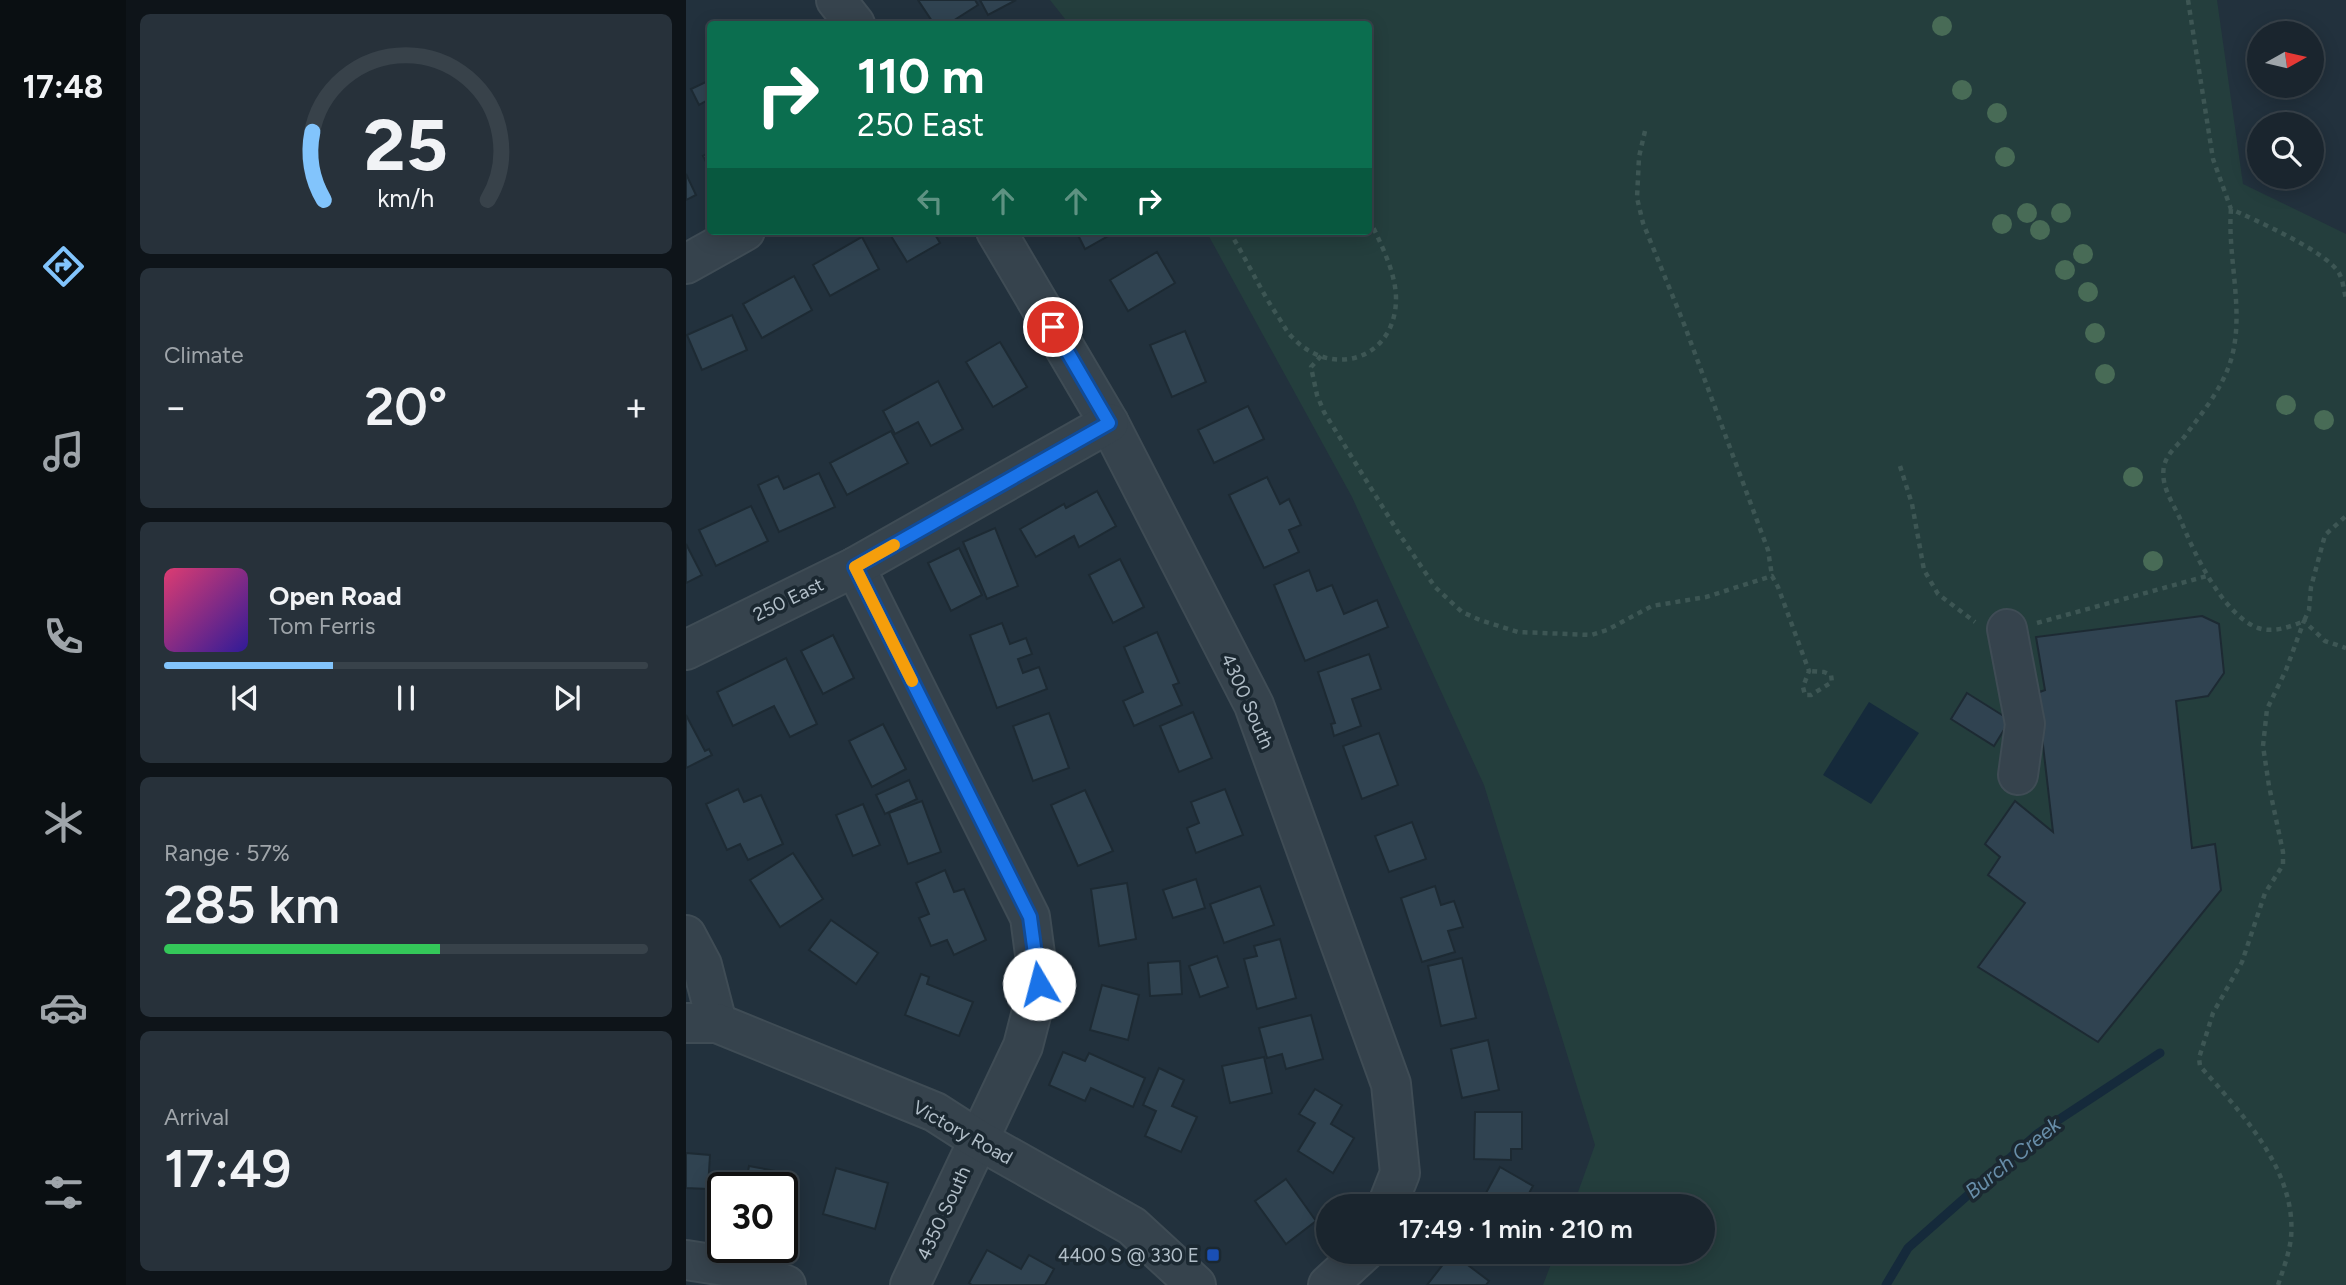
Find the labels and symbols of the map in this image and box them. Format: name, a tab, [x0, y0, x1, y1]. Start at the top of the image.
north arrow	[2247, 21, 2324, 98]
pin	[1023, 297, 1083, 357]
street label: 250 East	[749, 573, 827, 626]
street label: 4300 South	[1216, 650, 1279, 753]
position arrow	[1002, 947, 1076, 1021]
street label: Victory Road	[909, 1096, 1017, 1169]
water label: Burch Creek	[1960, 1111, 2066, 1204]
street label: 4350 South	[912, 1163, 975, 1264]
speed limit sign: 30	[707, 1172, 798, 1263]
place label: 4400 S @ 330 E	[1058, 1244, 1199, 1267]
marker: 4400 S @ 330 E	[1205, 1247, 1221, 1263]

